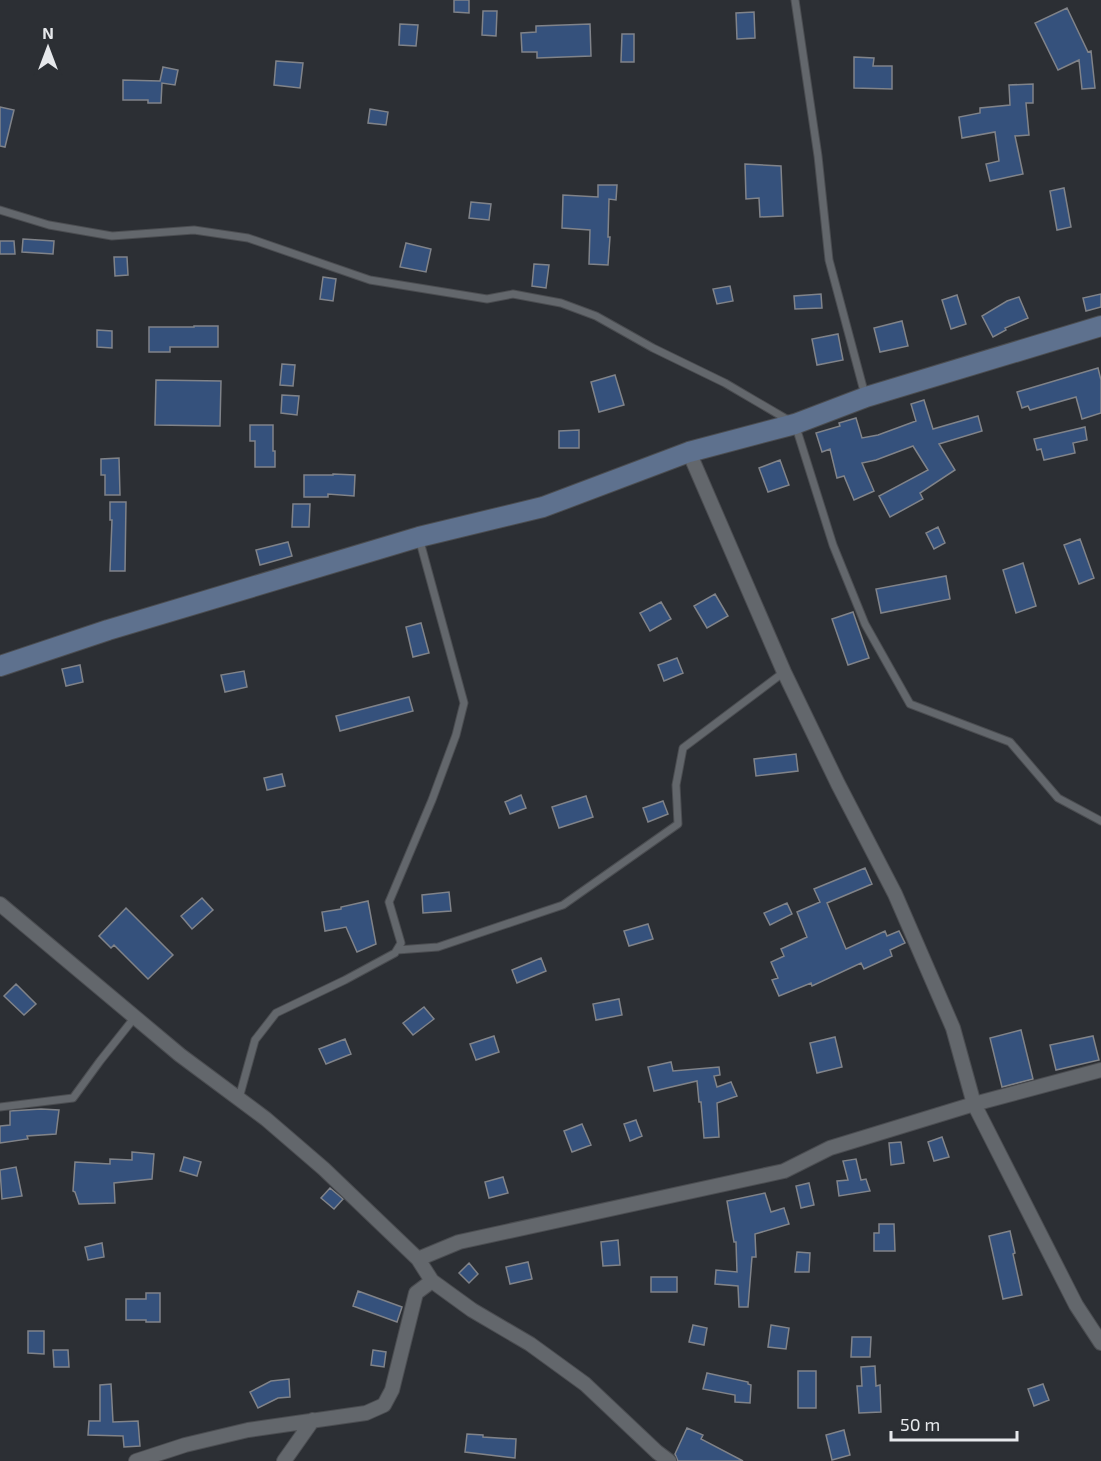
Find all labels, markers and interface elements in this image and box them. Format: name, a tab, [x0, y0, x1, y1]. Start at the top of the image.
north arrow	[18, 18, 78, 78]
text: N	[42, 23, 54, 42]
scale bar	[891, 1404, 1017, 1442]
text: 50 m	[900, 1413, 940, 1435]

